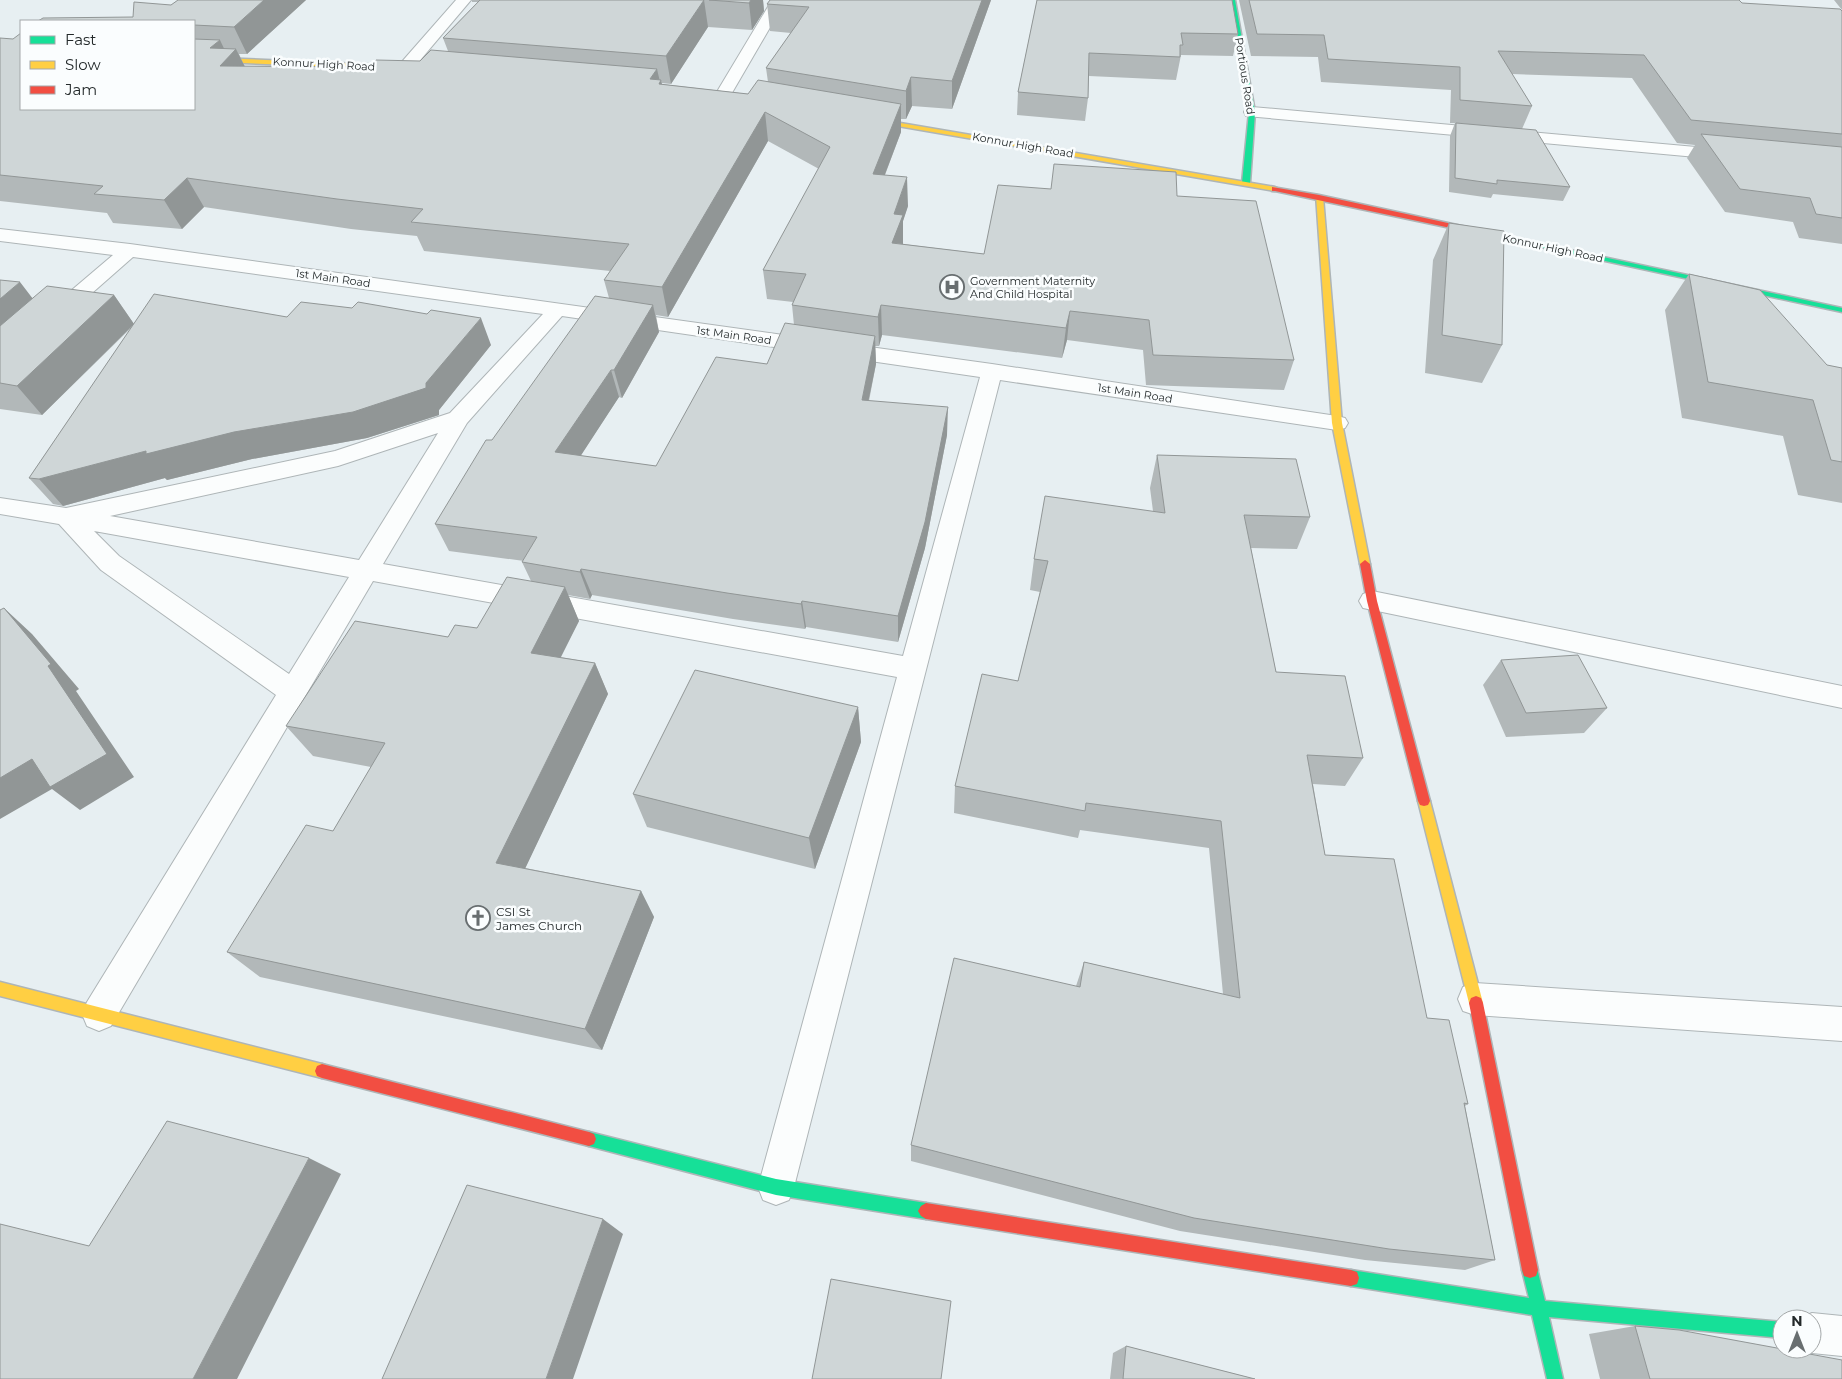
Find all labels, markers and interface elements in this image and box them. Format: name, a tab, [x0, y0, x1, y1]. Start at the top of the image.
legend	[20, 20, 195, 110]
text: Fast	[65, 30, 96, 49]
street label: Portious Road	[1232, 36, 1258, 116]
street label: Konnur High Road	[272, 54, 376, 74]
text: Slow	[65, 55, 101, 74]
text: Jam	[64, 80, 97, 99]
street label: Konnur High Road	[971, 129, 1075, 161]
street label: Konnur High Road	[1501, 230, 1605, 266]
street label: 1st Main Road	[295, 266, 371, 290]
hospital icon: Government Maternity And Child Hospital	[939, 274, 965, 300]
place label: Government Maternity And Child Hospital	[970, 274, 1095, 301]
street label: 1st Main Road	[696, 323, 772, 347]
street label: 1st Main Road	[1097, 380, 1173, 406]
place label: CSI St James Church	[495, 904, 582, 933]
church icon: CSI St James Church	[465, 905, 491, 931]
north arrow	[1772, 1309, 1822, 1359]
text: N	[1791, 1312, 1803, 1330]

